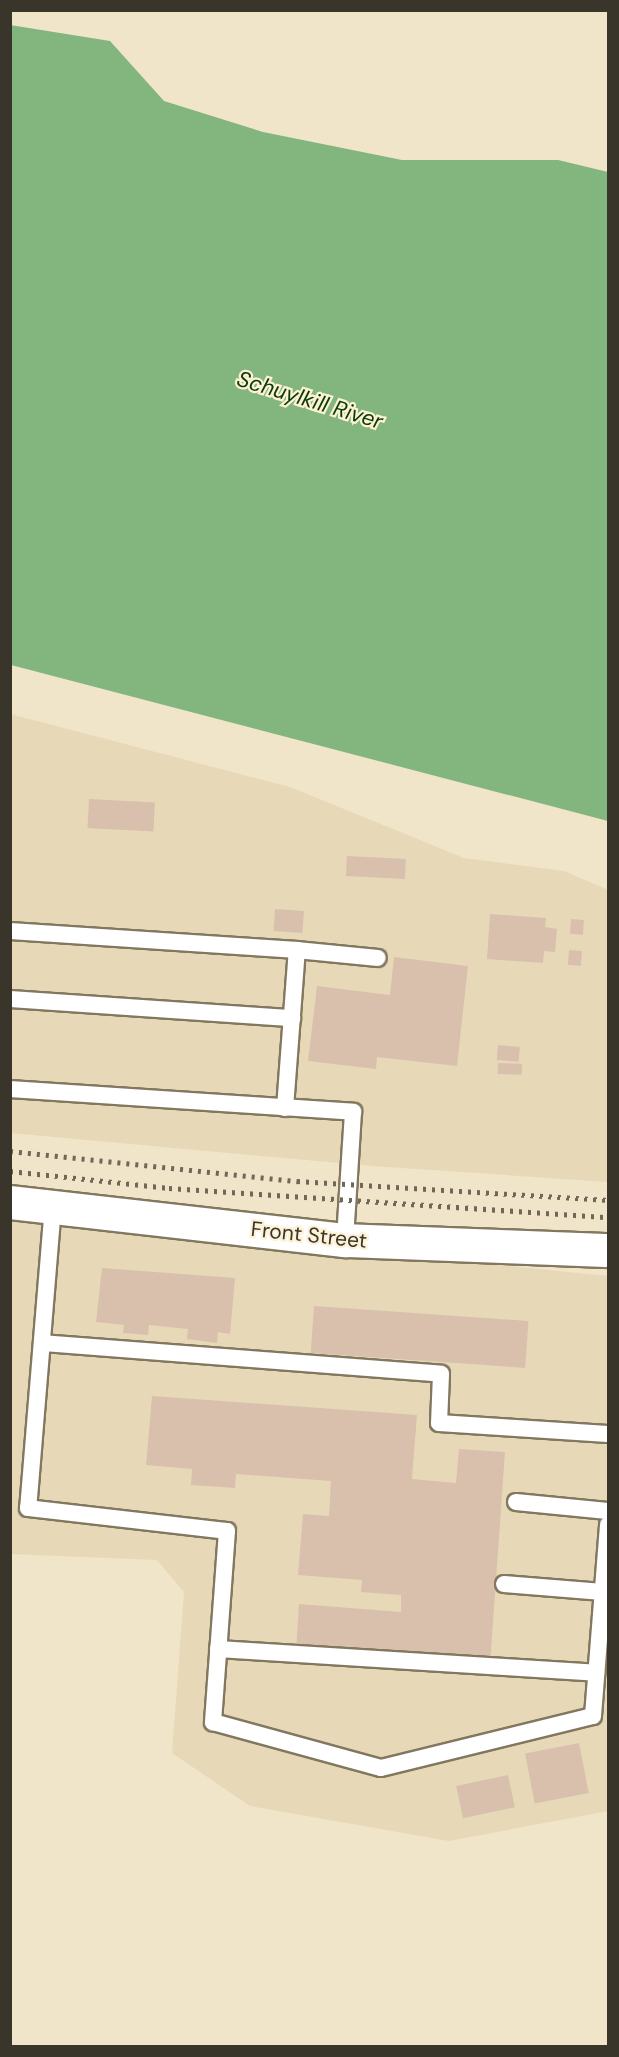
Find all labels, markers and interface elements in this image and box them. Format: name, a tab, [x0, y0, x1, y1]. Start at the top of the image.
water label: Schuylkill River	[234, 365, 386, 435]
street label: Front Street	[250, 1216, 368, 1254]

